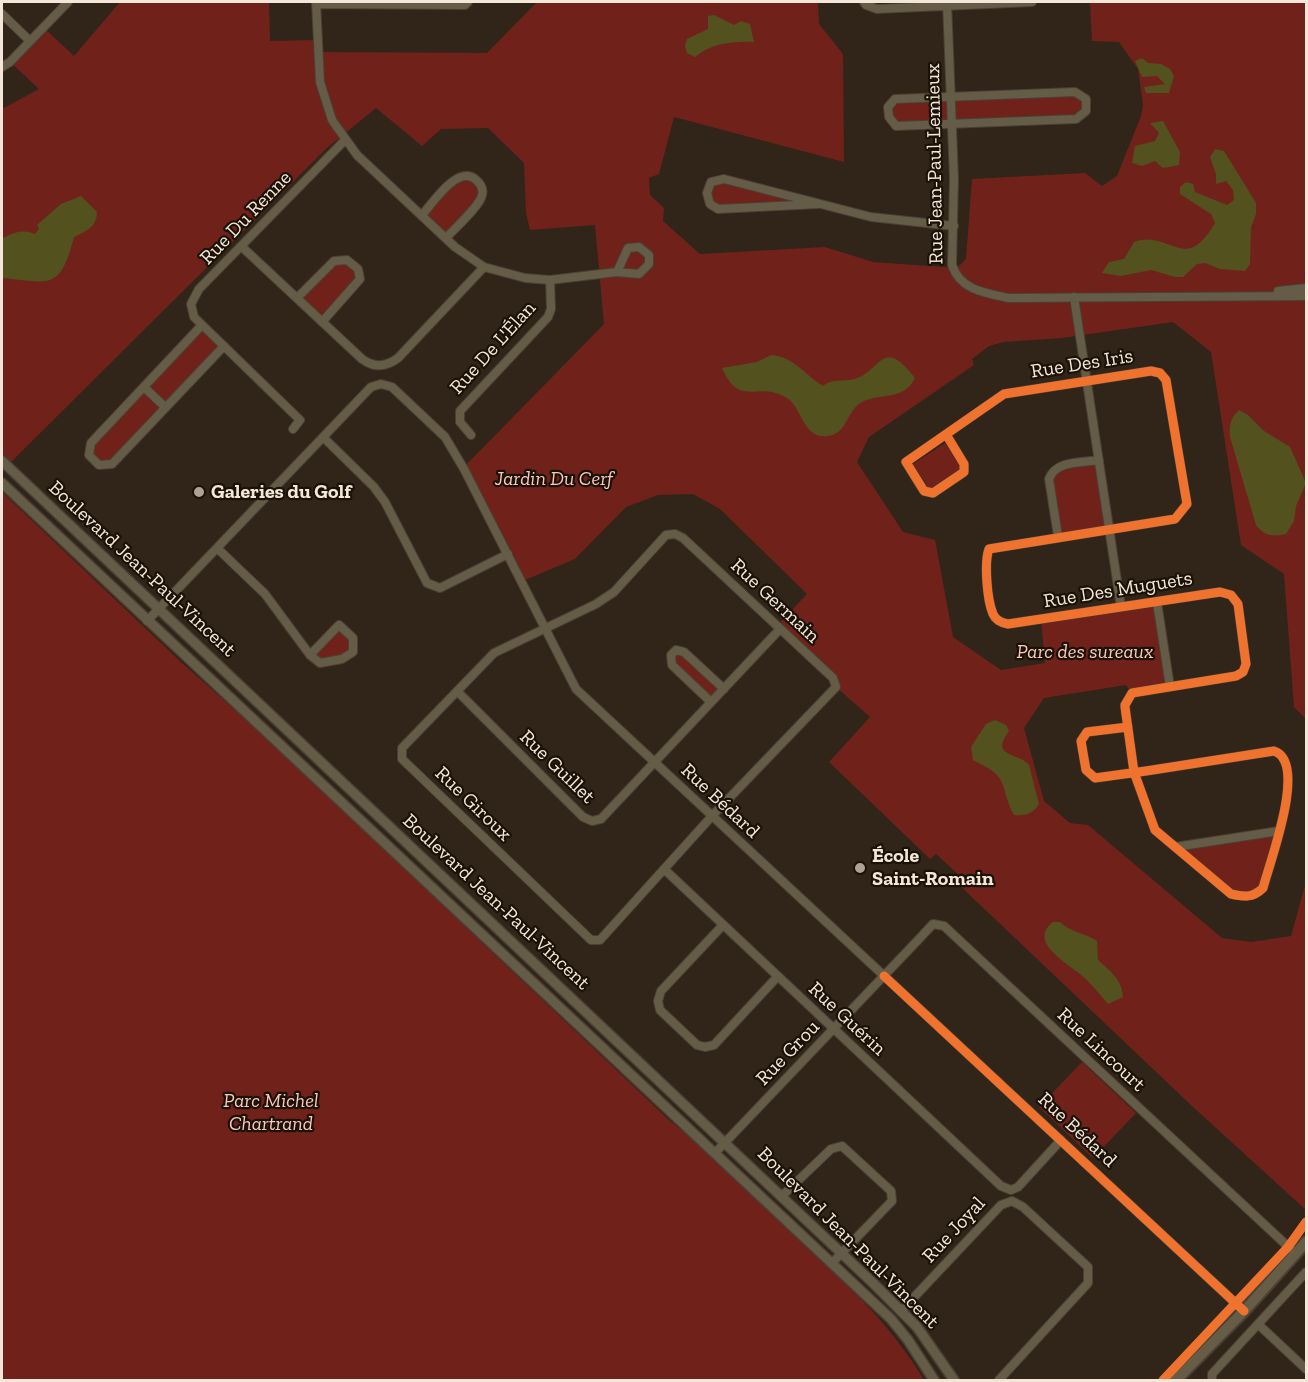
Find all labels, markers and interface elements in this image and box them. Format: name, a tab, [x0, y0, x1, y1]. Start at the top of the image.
street label: Rue Jean-Paul-Lemieux	[921, 63, 949, 265]
street label: Rue Du Renne	[195, 166, 297, 270]
street label: Rue De L'Élan	[445, 297, 541, 399]
street label: Rue Des Iris	[1029, 344, 1135, 384]
park label: Jardin Du Cerf	[495, 467, 613, 491]
street label: Boulevard Jean-Paul-Vincent	[43, 476, 241, 662]
place label: Galeries du Golf	[211, 480, 351, 504]
marker: Galeries du Golf	[192, 485, 206, 499]
street label: Rue Germain	[725, 554, 825, 648]
street label: Rue Des Muguets	[1042, 566, 1194, 614]
park label: Parc des sureaux	[1016, 640, 1154, 664]
street label: Rue Guillet	[514, 725, 600, 809]
street label: Rue Bédard	[676, 758, 764, 844]
street label: Rue Giroux	[430, 762, 516, 846]
street label: Boulevard Jean-Paul-Vincent	[397, 809, 595, 995]
place label: École Saint-Romain	[872, 844, 994, 891]
marker: École Saint-Romain	[853, 861, 867, 875]
street label: Rue Guérin	[803, 977, 891, 1061]
street label: Rue Lincourt	[1052, 1003, 1150, 1097]
street label: Rue Grou	[751, 1015, 825, 1091]
street label: Rue Bédard	[1033, 1087, 1121, 1173]
park label: Parc Michel Chartrand	[223, 1089, 319, 1136]
street label: Boulevard Jean-Paul-Vincent	[752, 1142, 944, 1334]
street label: Rue Joyal	[918, 1192, 990, 1268]

